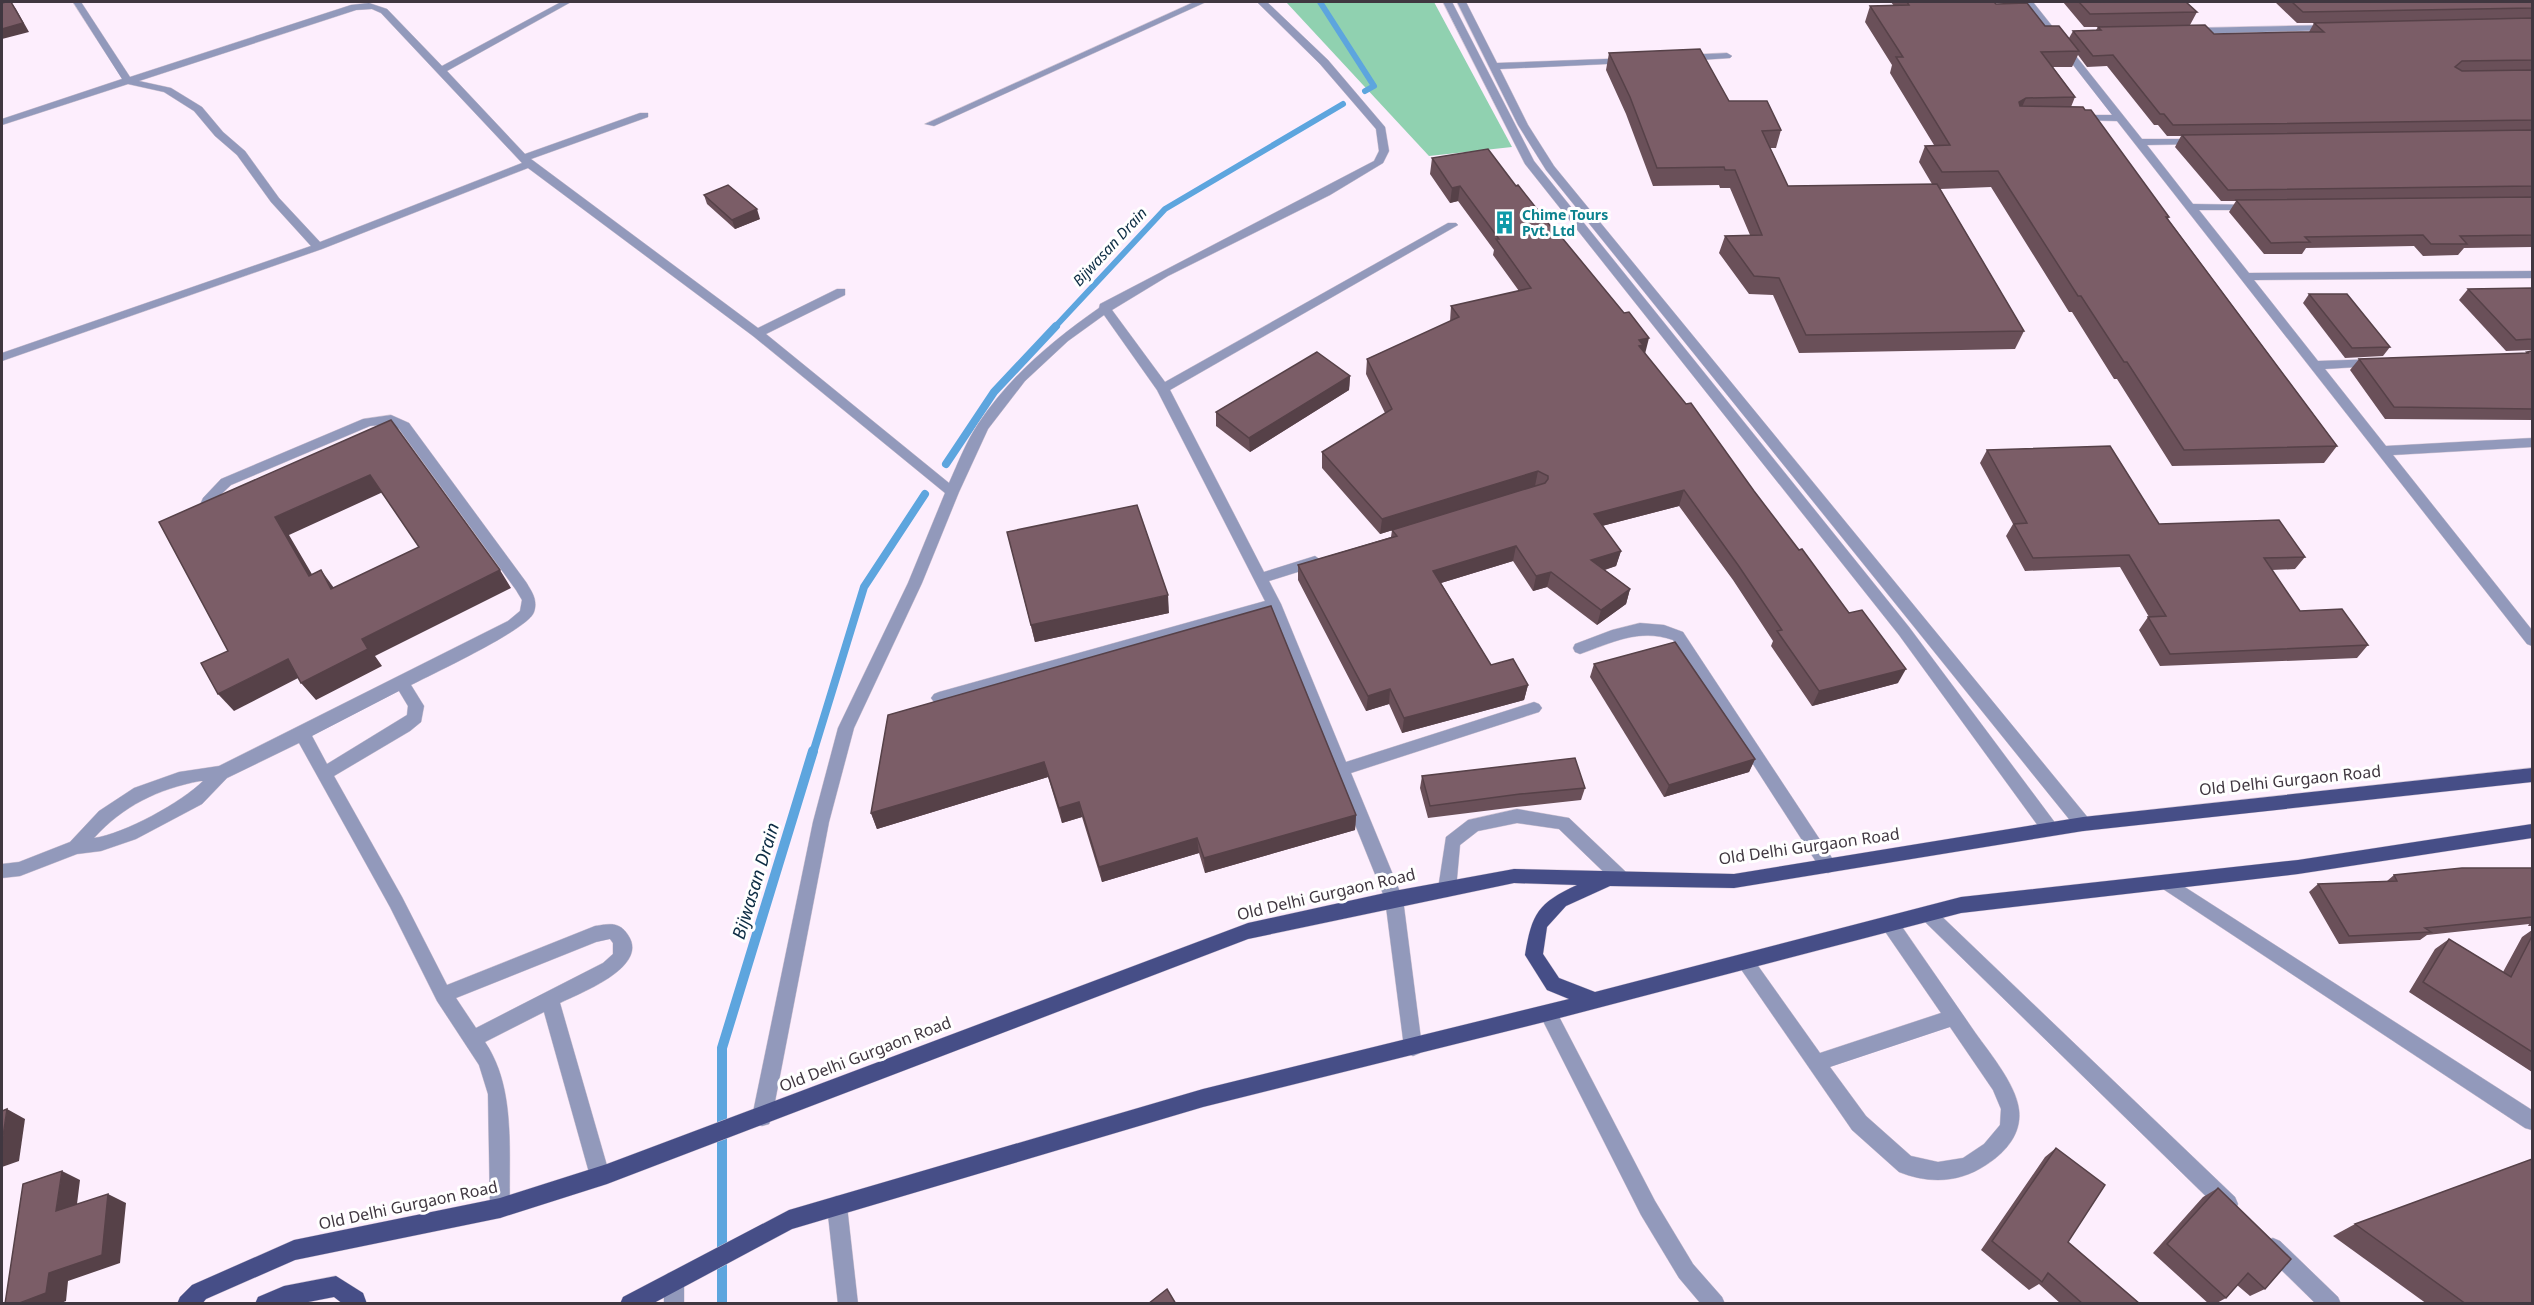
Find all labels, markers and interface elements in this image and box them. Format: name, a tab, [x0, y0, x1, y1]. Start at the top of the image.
water label: Bijwasan Drain	[1068, 203, 1151, 290]
place label: Chime Tours Pvt. Ltd	[1522, 205, 1608, 240]
building icon: Chime Tours Pvt. Ltd	[1491, 210, 1517, 236]
street label: Old Delhi Gurgaon Road	[2198, 760, 2382, 800]
water label: Bijwasan Drain	[726, 820, 784, 942]
street label: Old Delhi Gurgaon Road	[1717, 822, 1901, 870]
street label: Old Delhi Gurgaon Road	[1235, 863, 1417, 925]
street label: Old Delhi Gurgaon Road	[776, 1011, 954, 1097]
street label: Old Delhi Gurgaon Road	[316, 1175, 500, 1235]

